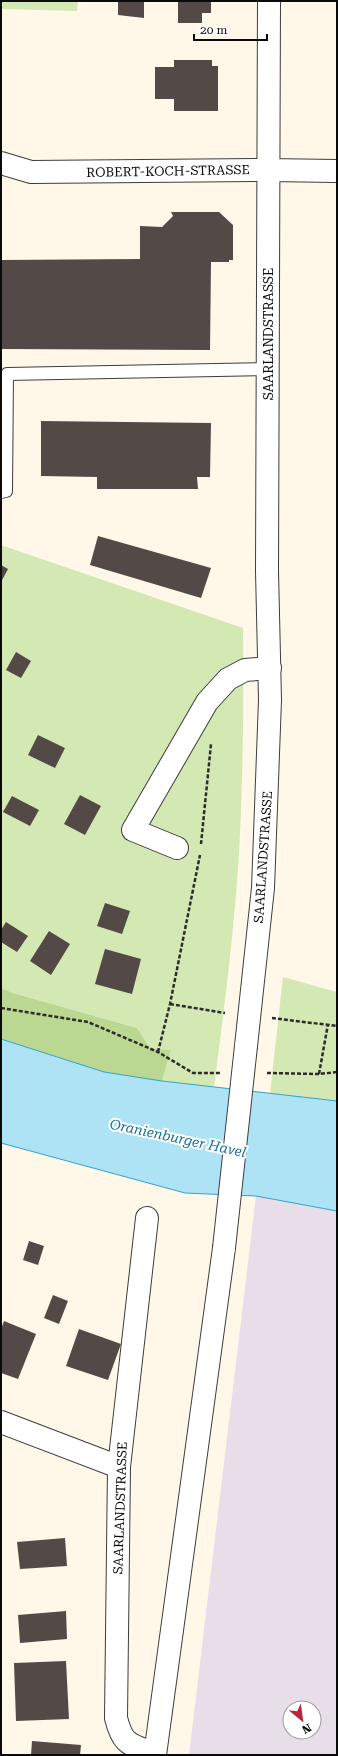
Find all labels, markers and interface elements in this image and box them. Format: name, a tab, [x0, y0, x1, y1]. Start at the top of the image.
scale bar	[194, 16, 267, 42]
text: 20 m	[200, 23, 227, 37]
street label: ROBERT-KOCH-STRASSE	[86, 162, 250, 180]
street label: SAARLANDSTRASSE	[261, 268, 276, 400]
street label: SAARLANDSTRASSE	[251, 790, 275, 924]
water label: Oranienburger Havel	[108, 1116, 248, 1160]
street label: SAARLANDSTRASSE	[110, 1442, 130, 1574]
north arrow	[282, 1700, 322, 1740]
text: N	[299, 1721, 313, 1736]

